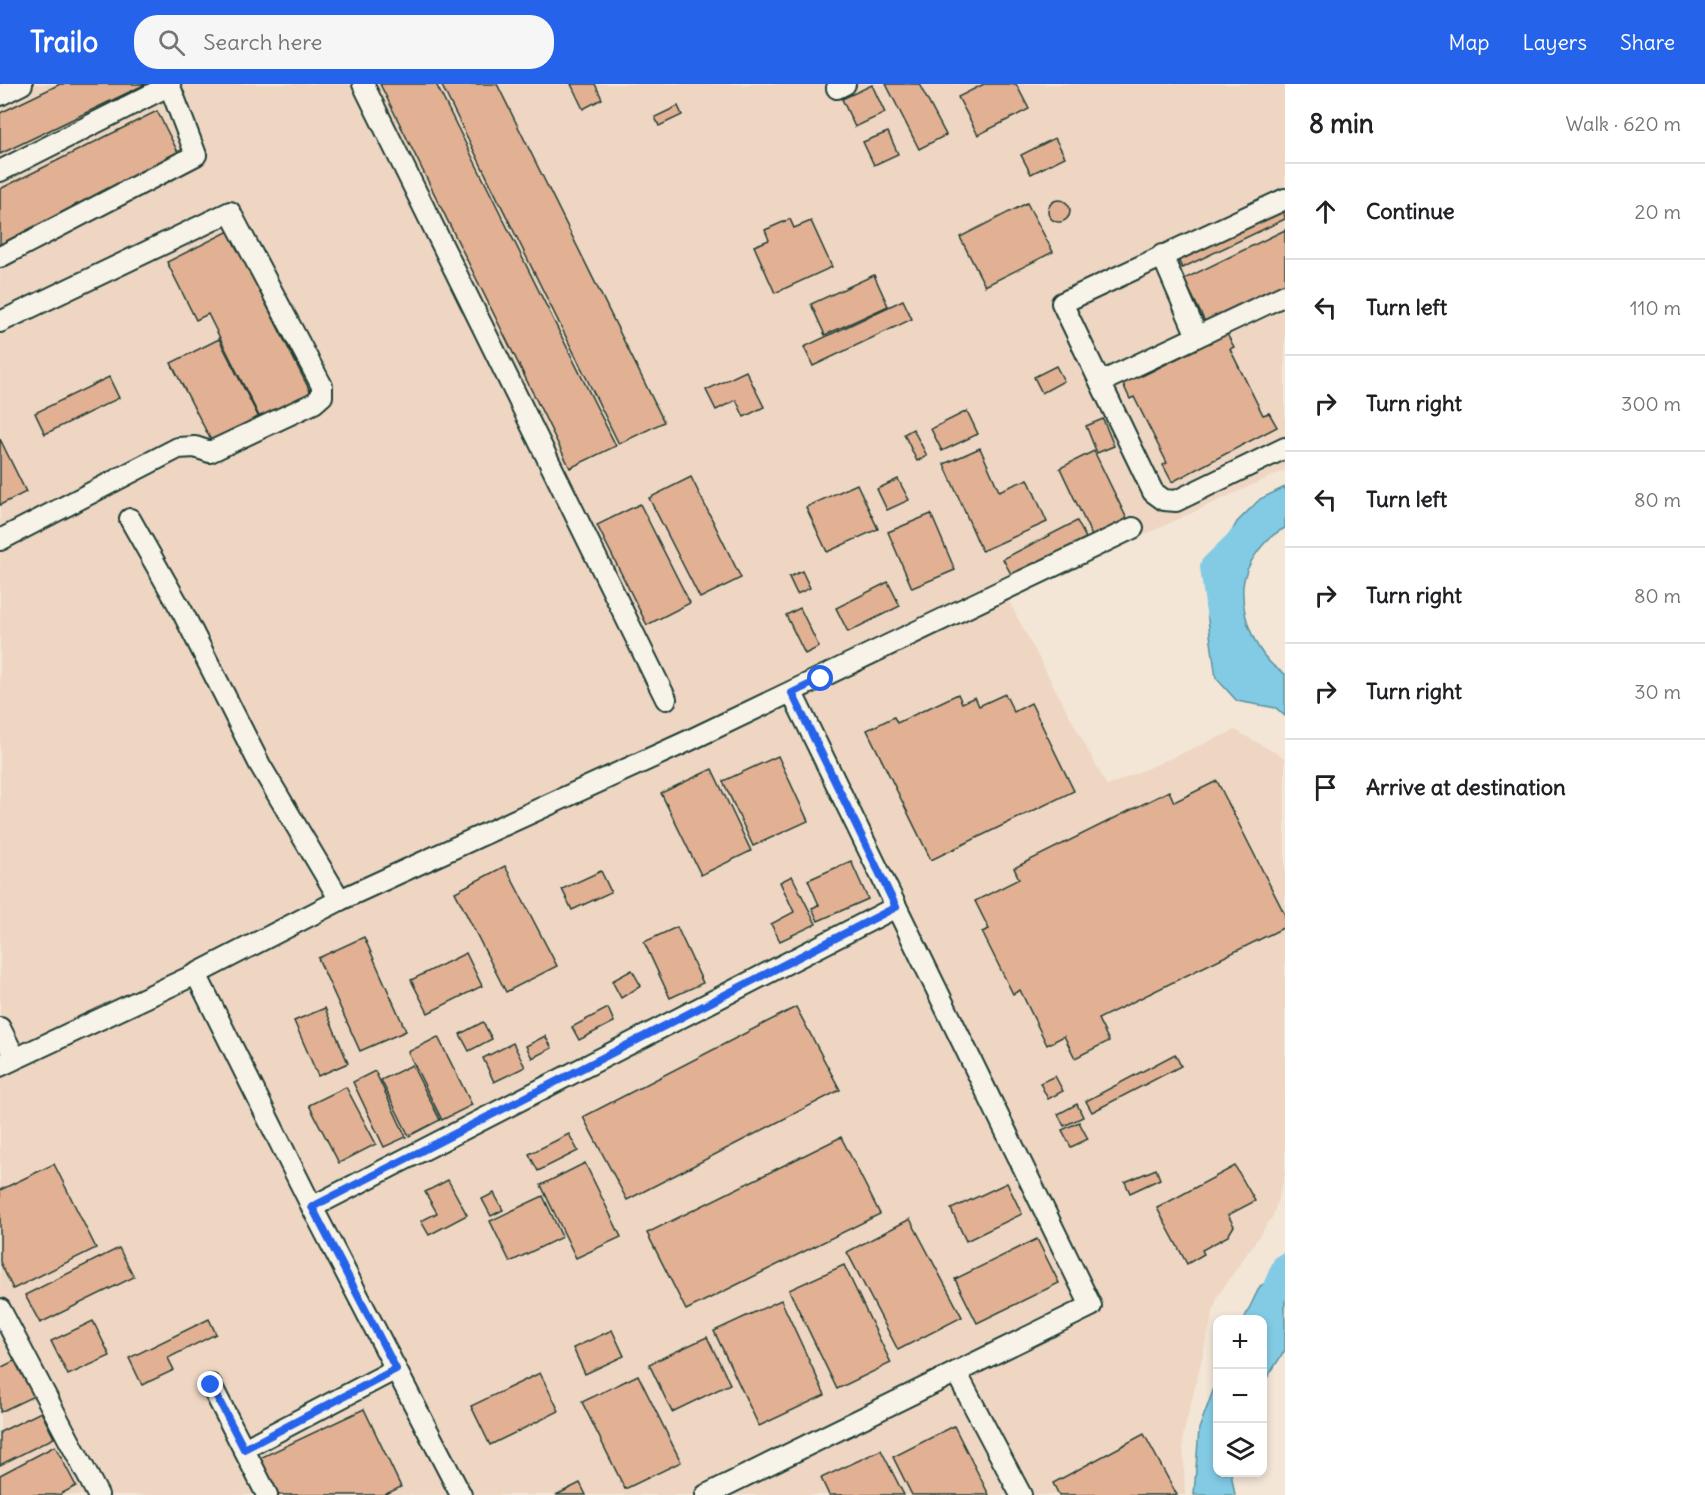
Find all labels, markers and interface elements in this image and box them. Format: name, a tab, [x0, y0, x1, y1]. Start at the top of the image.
search box	[134, 15, 554, 69]
text: Trailo	[30, 24, 98, 60]
icon: search	[155, 26, 188, 59]
text: Search here	[203, 28, 322, 56]
text: Map	[1449, 29, 1489, 56]
text: Layers	[1522, 29, 1587, 56]
text: Share	[1620, 29, 1675, 56]
text: 8 min	[1309, 107, 1374, 140]
text: Walk · 620 m	[1565, 111, 1681, 136]
icon: ahead	[1309, 195, 1342, 228]
text: Continue	[1366, 197, 1455, 225]
text: 20 m	[1635, 199, 1681, 224]
icon: left	[1309, 291, 1342, 324]
text: Turn left	[1366, 293, 1447, 321]
text: 110 m	[1630, 295, 1681, 320]
icon: right	[1309, 387, 1342, 420]
text: Turn right	[1366, 389, 1462, 417]
text: 300 m	[1621, 391, 1681, 416]
icon: left	[1309, 483, 1342, 516]
text: Turn left	[1366, 485, 1447, 513]
text: 80 m	[1634, 487, 1681, 512]
icon: right	[1309, 579, 1342, 612]
text: Turn right	[1366, 581, 1462, 609]
text: 80 m	[1634, 583, 1681, 608]
route start	[807, 665, 833, 691]
icon: right	[1309, 675, 1342, 708]
text: Turn right	[1366, 677, 1462, 705]
text: 30 m	[1634, 679, 1681, 704]
icon: arrive	[1309, 771, 1342, 804]
text: Arrive at destination	[1366, 773, 1566, 801]
map controls	[1213, 1315, 1267, 1477]
button: +	[1213, 1315, 1267, 1369]
button: −	[1213, 1369, 1267, 1423]
route end	[197, 1371, 223, 1397]
button: layers	[1213, 1423, 1267, 1477]

